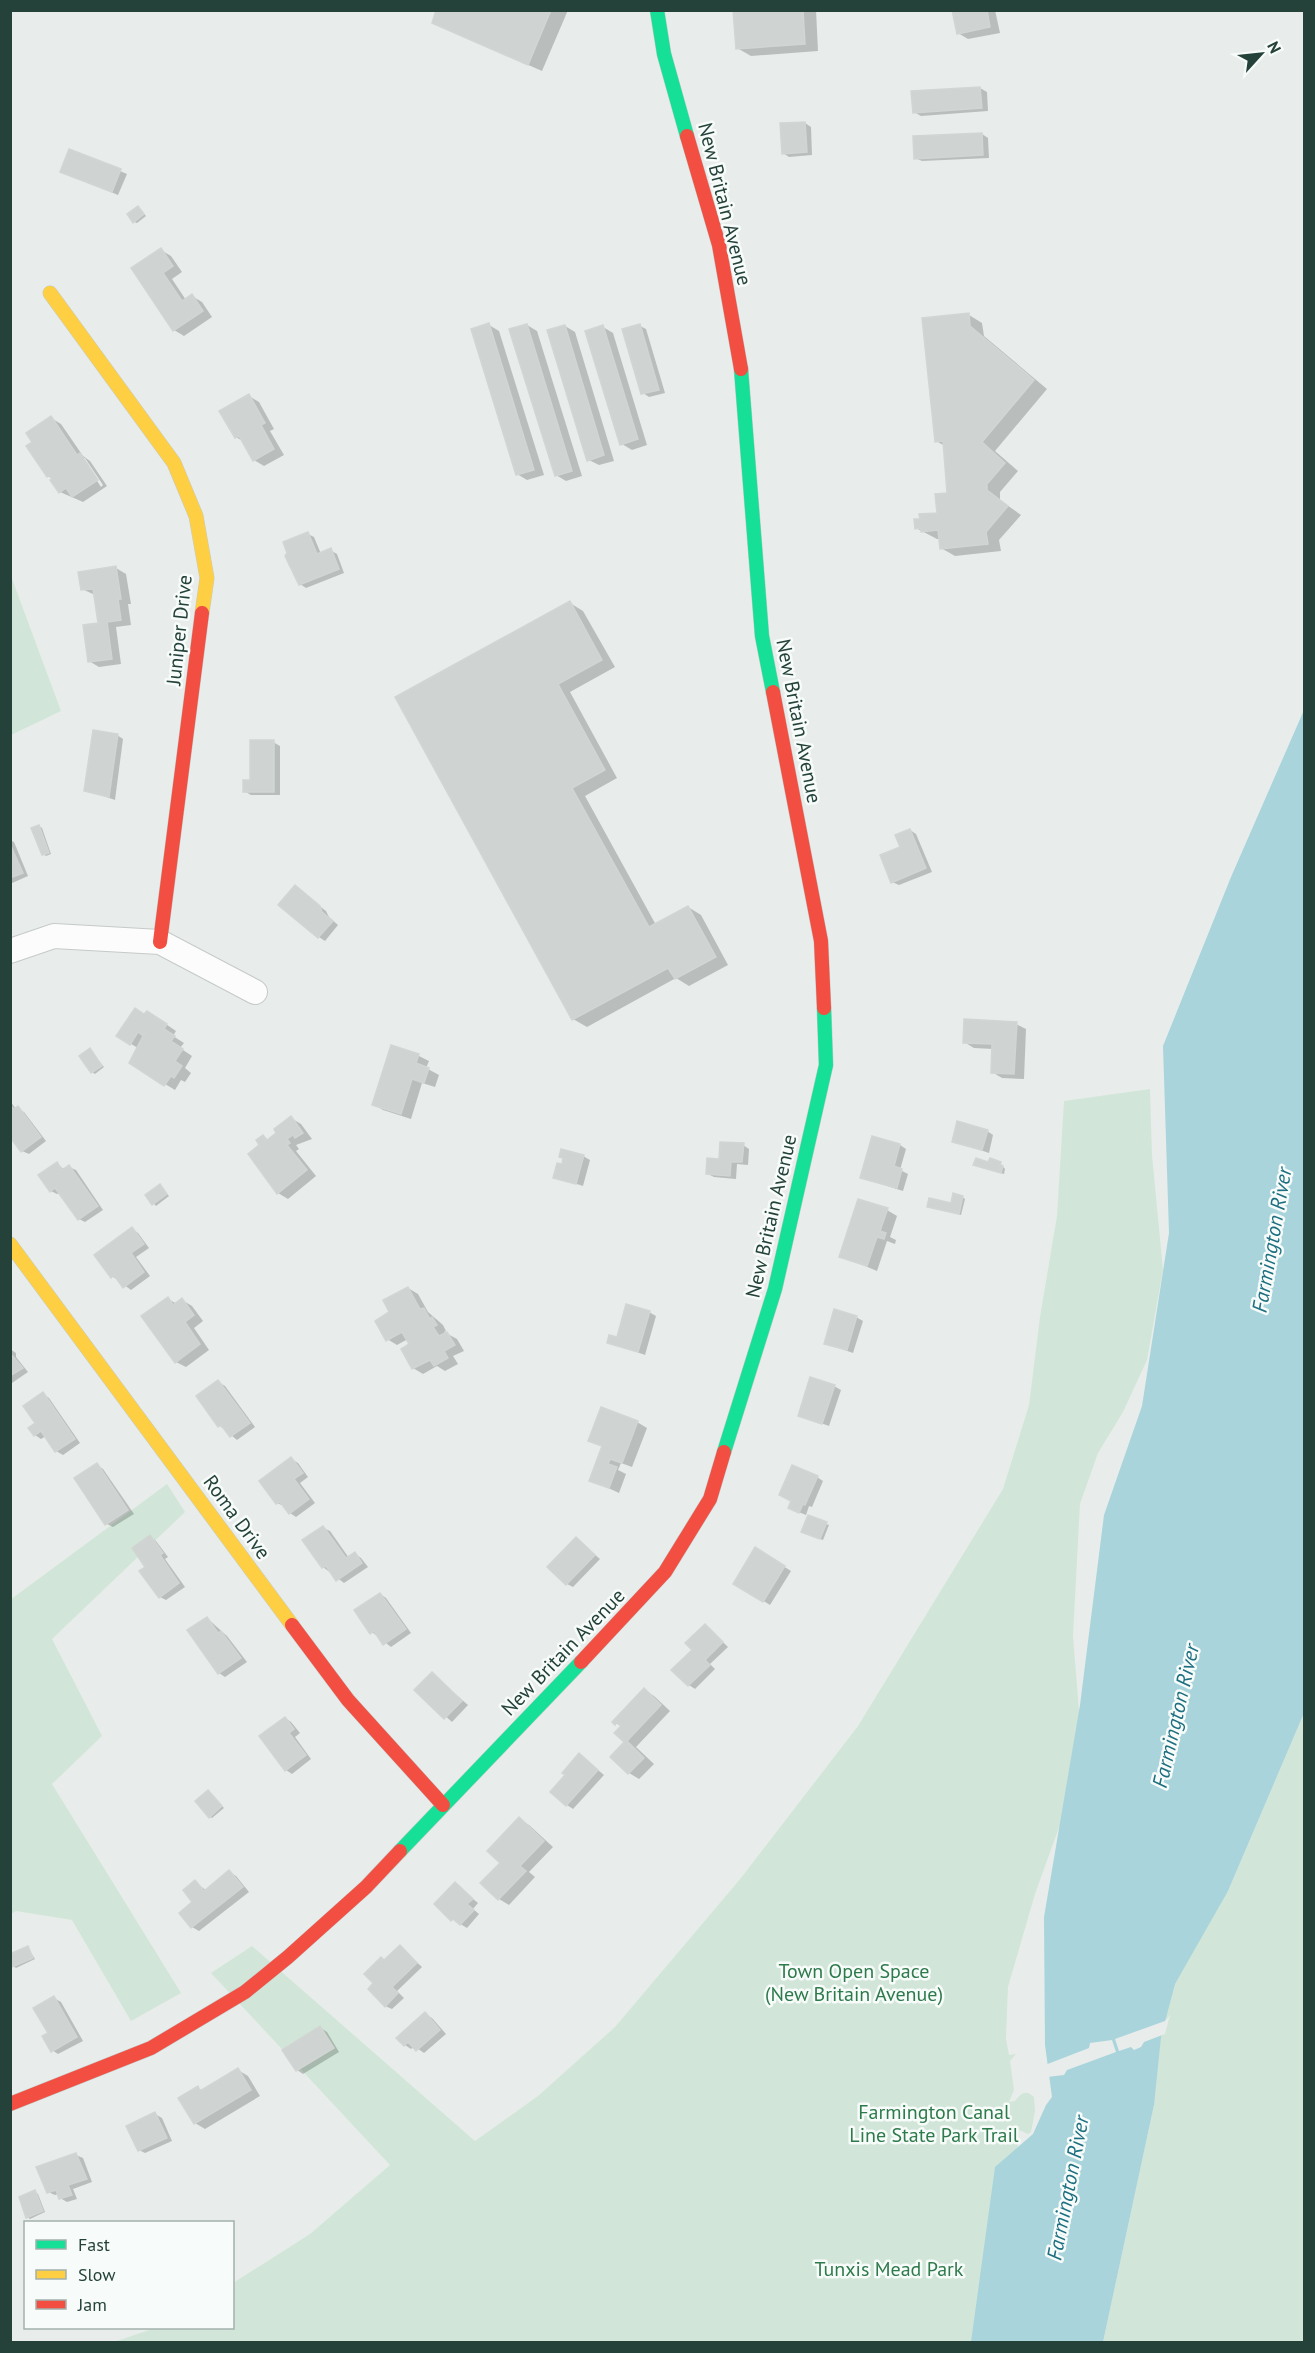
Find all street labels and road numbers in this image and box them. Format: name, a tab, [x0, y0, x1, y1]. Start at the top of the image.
street label: New Britain Avenue	[692, 120, 758, 288]
street label: Juniper Drive	[160, 574, 198, 687]
street label: New Britain Avenue	[770, 637, 828, 805]
street label: New Britain Avenue	[740, 1132, 802, 1300]
street label: Roma Drive	[198, 1470, 276, 1564]
street label: New Britain Avenue	[496, 1583, 630, 1721]

